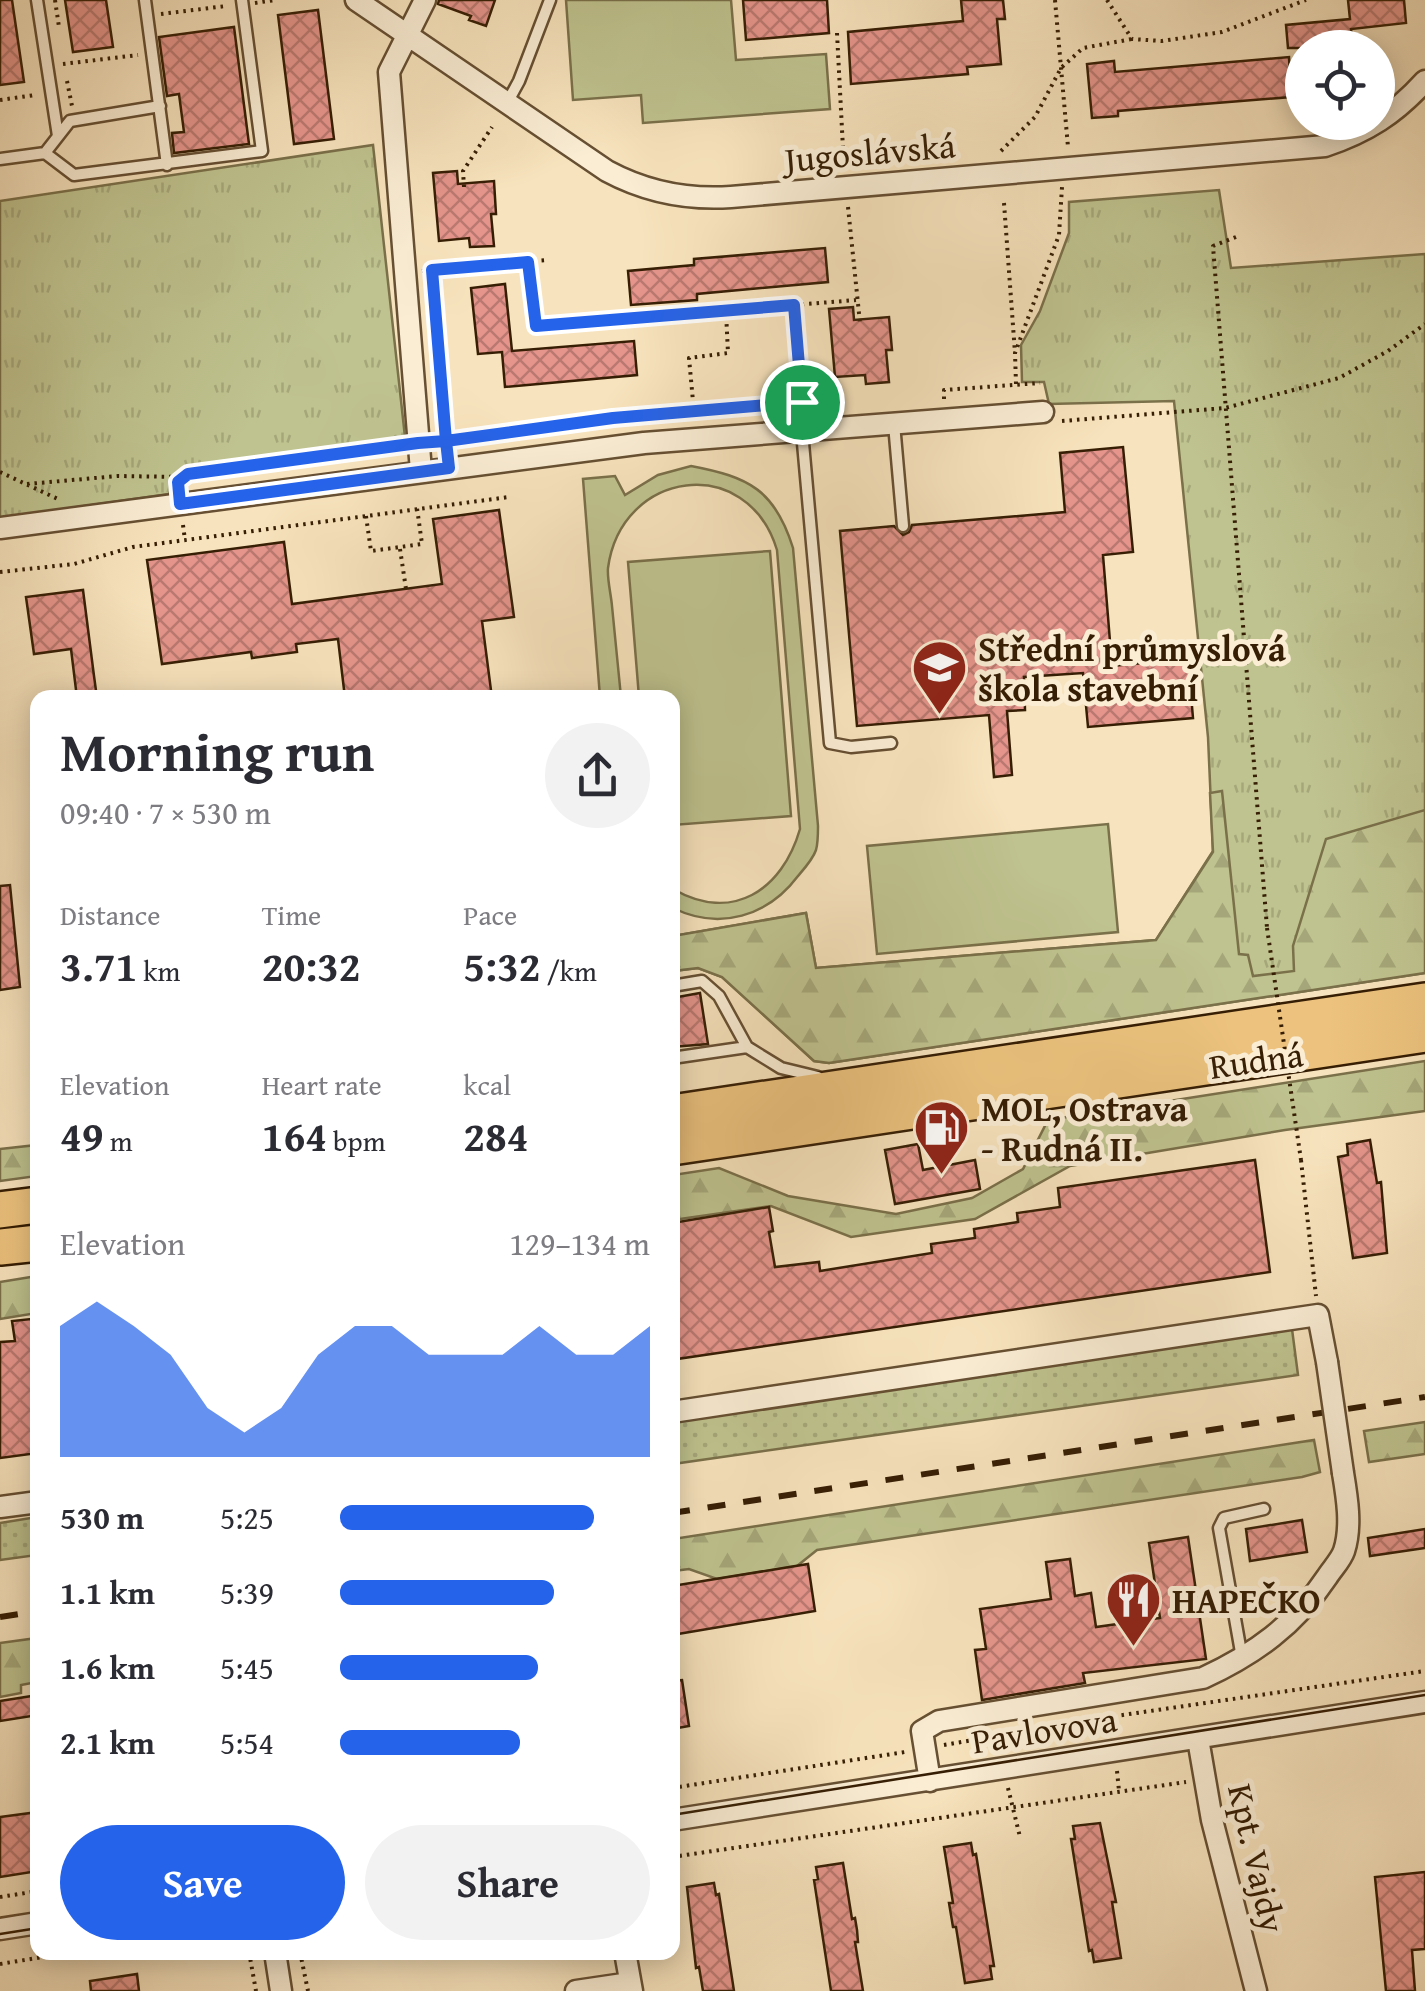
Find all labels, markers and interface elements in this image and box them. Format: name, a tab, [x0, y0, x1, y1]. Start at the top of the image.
map controls	[1285, 30, 1395, 140]
button: locate	[1285, 30, 1395, 140]
street label: Jugoslávská	[779, 119, 958, 185]
pin	[760, 360, 845, 445]
icon: arrive	[775, 375, 830, 430]
place label: Střední průmyslová škola stavební	[978, 623, 1286, 714]
school or university icon: Střední průmyslová škola stavební	[909, 638, 969, 717]
text: Morning run	[60, 711, 374, 791]
button: share	[545, 723, 650, 828]
text: 09:40 · 7 × 530 m	[60, 789, 271, 836]
text: Distance	[60, 894, 160, 935]
text: Time	[262, 894, 321, 935]
text: Pace	[463, 894, 517, 935]
text: 3.71	[60, 935, 137, 996]
text: 20:32	[262, 935, 361, 996]
text: 5:32	[463, 935, 540, 996]
text: km	[137, 950, 180, 991]
text: /km	[540, 950, 597, 991]
street label: Rudná	[1206, 1028, 1307, 1092]
text: Elevation	[60, 1064, 170, 1105]
text: Heart rate	[262, 1064, 382, 1105]
text: kcal	[463, 1064, 511, 1105]
place label: MOL, Ostrava - Rudná II.	[981, 1083, 1188, 1174]
fuel station icon: MOL, Ostrava - Rudná II.	[912, 1098, 972, 1177]
text: 49	[60, 1105, 104, 1166]
text: 164	[262, 1105, 327, 1166]
text: 284	[463, 1105, 529, 1166]
text: m	[104, 1120, 133, 1161]
text: bpm	[327, 1120, 386, 1161]
text: Elevation	[60, 1220, 185, 1267]
text: 129–134 m	[509, 1220, 650, 1267]
text: 530 m	[60, 1494, 144, 1541]
text: 5:25	[220, 1494, 274, 1541]
text: 1.1 km	[60, 1569, 155, 1616]
text: 5:39	[220, 1569, 274, 1616]
restaurant icon: HAPEČKO	[1103, 1570, 1163, 1649]
place label: HAPEČKO	[1172, 1575, 1321, 1626]
text: 1.6 km	[60, 1644, 155, 1691]
text: 5:45	[220, 1644, 274, 1691]
street label: Pavlovova	[968, 1693, 1121, 1767]
text: 2.1 km	[60, 1719, 155, 1766]
text: 5:54	[220, 1719, 274, 1766]
street label: Kpt. Vajdy	[1215, 1779, 1299, 1938]
button: Save	[60, 1825, 345, 1940]
button: Share	[365, 1825, 650, 1940]

